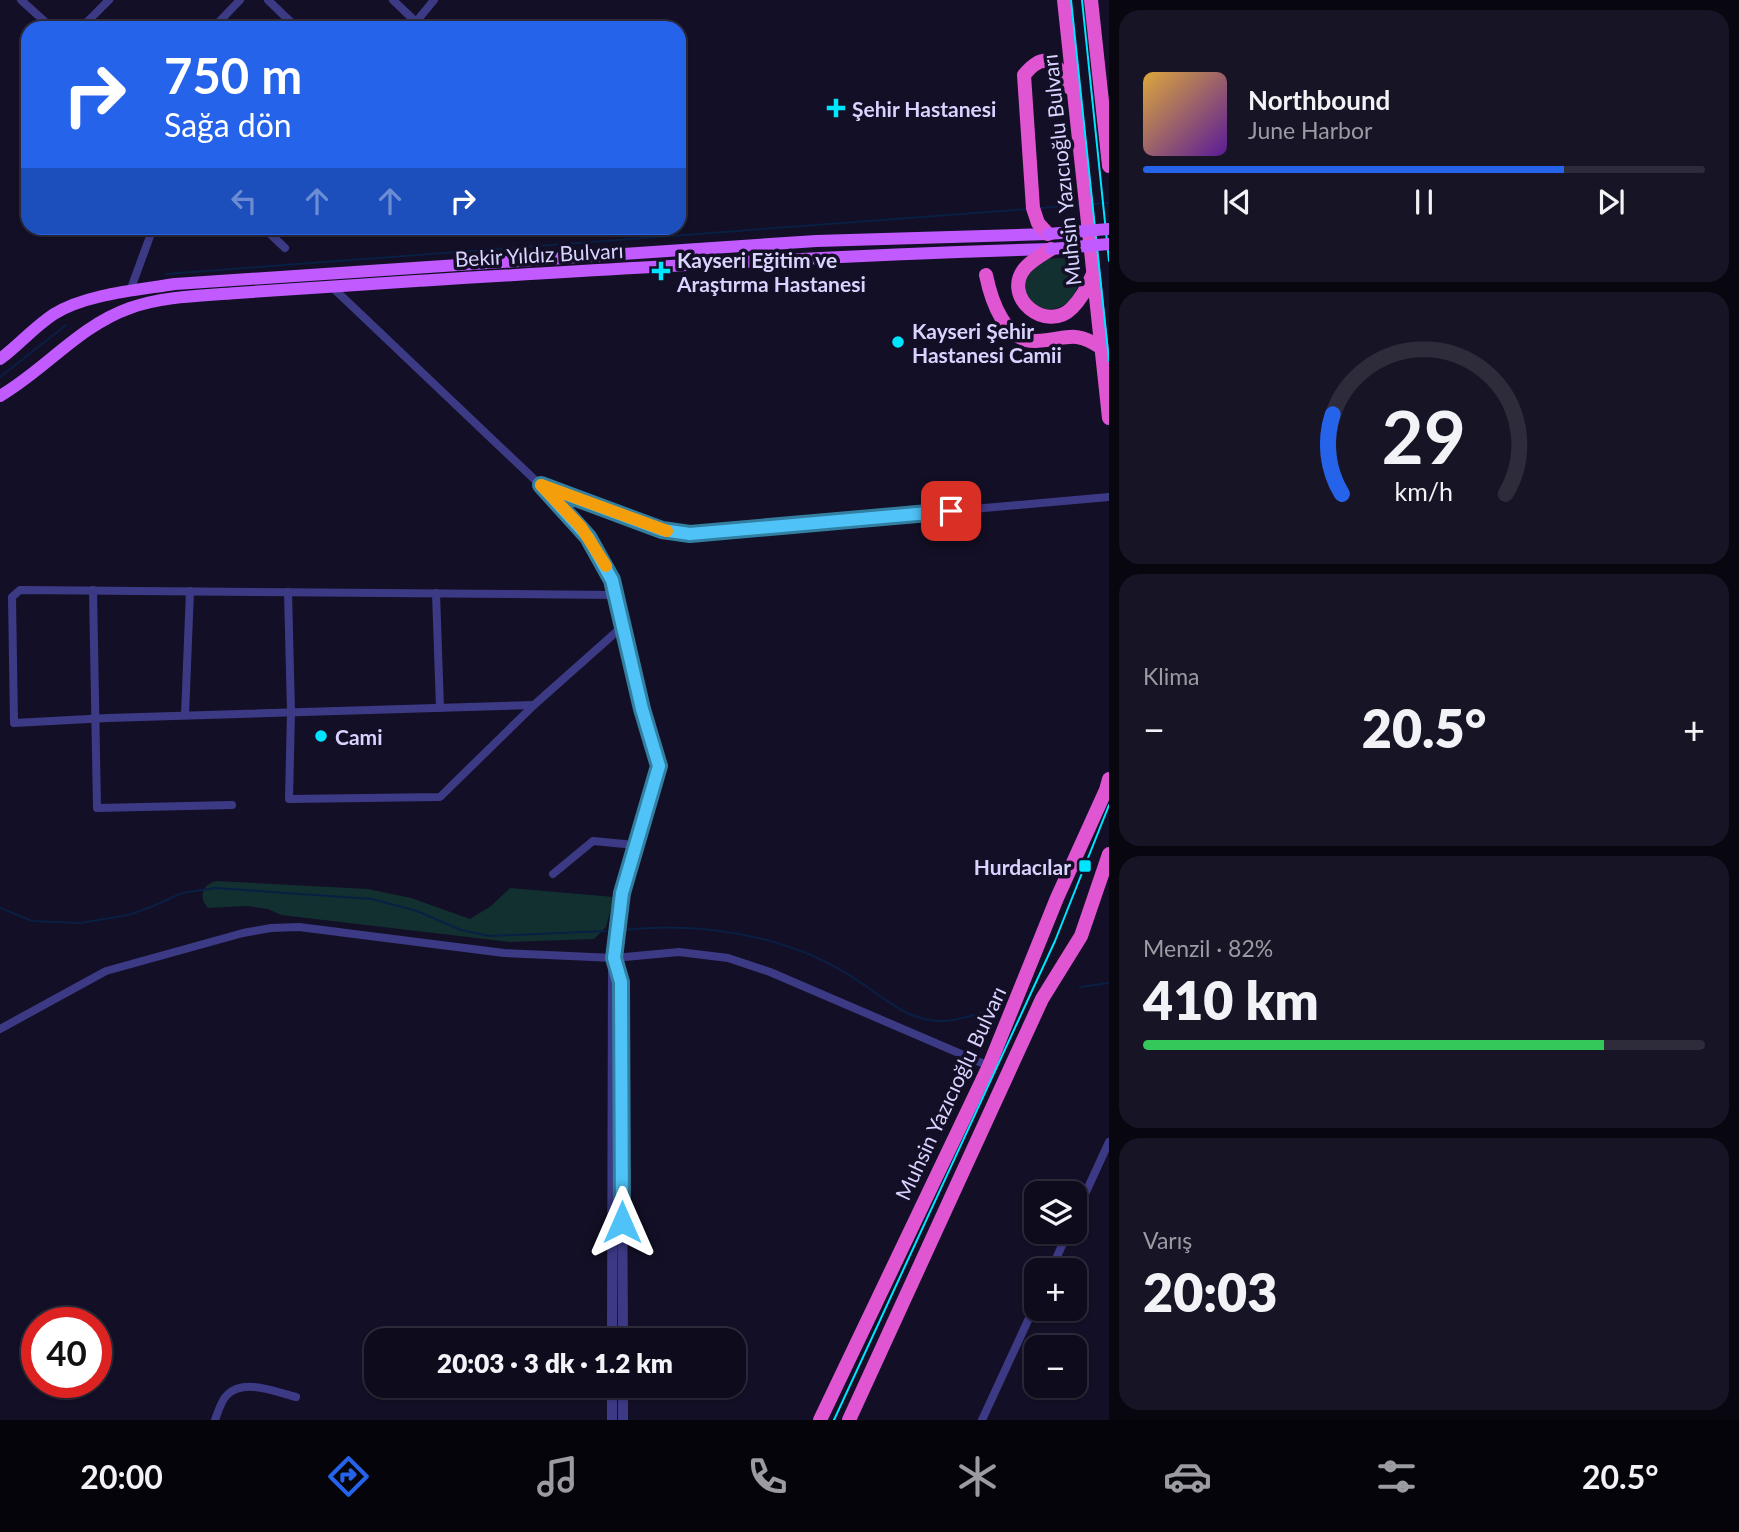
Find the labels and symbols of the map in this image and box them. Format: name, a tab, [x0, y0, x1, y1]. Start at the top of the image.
street label: Muhsin Yazıcıoğlu Bulvarı	[1036, 53, 1086, 287]
place label: Şehir Hastanesi	[852, 96, 996, 121]
marker: Şehir Hastanesi	[826, 98, 846, 118]
street label: Bekir Yıldız Bulvarı	[454, 237, 624, 271]
place label: Kayseri Eğitim ve Araştırma Hastanesi	[676, 247, 866, 296]
marker: Kayseri Eğitim ve Araştırma Hastanesi	[651, 261, 671, 281]
place label: Kayseri Şehir Hastanesi Camii	[912, 318, 1062, 367]
marker: Kayseri Şehir Hastanesi Camii	[890, 334, 906, 350]
pin	[921, 481, 981, 541]
place label: Cami	[335, 724, 382, 749]
marker: Cami	[313, 728, 329, 744]
place label: Hurdacılar	[974, 854, 1071, 879]
marker: Hurdacılar	[1077, 858, 1093, 874]
street label: Muhsin Yazıcıoğlu Bulvarı	[890, 982, 1010, 1204]
position arrow	[585, 1185, 659, 1259]
speed limit sign: 40	[21, 1307, 112, 1398]

